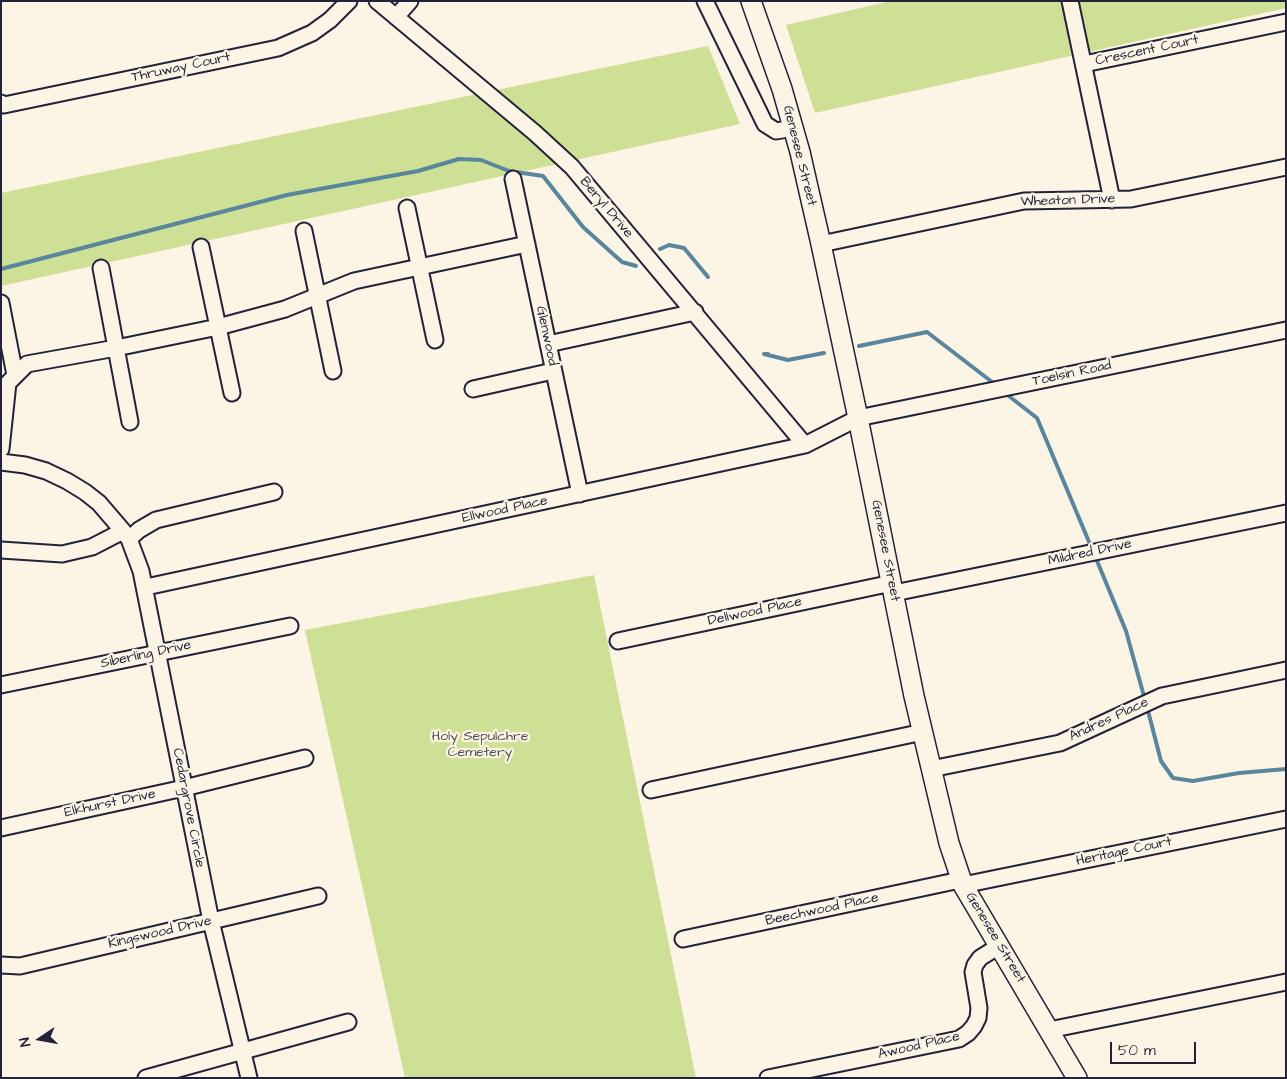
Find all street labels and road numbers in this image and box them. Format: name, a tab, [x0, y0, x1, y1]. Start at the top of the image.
street label: Crescent Court	[1094, 32, 1200, 70]
street label: Thruway Court	[130, 49, 232, 87]
street label: Genesee Street	[778, 104, 820, 208]
street label: Beryl Drive	[576, 174, 636, 242]
street label: Wheaton Drive	[1020, 191, 1116, 211]
street label: Glenwood	[531, 305, 561, 367]
street label: Toelsin Road	[1031, 357, 1113, 391]
street label: Ellwood Place	[461, 493, 549, 527]
street label: Genesee Street	[867, 499, 903, 603]
street label: Mildred Drive	[1047, 536, 1133, 570]
street label: Dellwood Place	[707, 594, 803, 630]
street label: Siberling Drive	[99, 637, 193, 673]
street label: Andres Place	[1067, 694, 1151, 746]
street label: Cedargrove Circle	[168, 747, 208, 869]
street label: Elkhurst Drive	[63, 786, 157, 822]
street label: Heritage Court	[1075, 834, 1173, 870]
street label: Beechwood Place	[764, 890, 880, 930]
street label: Genesee Street	[961, 890, 1029, 986]
street label: Kingswood Drive	[107, 913, 213, 953]
street label: Awood Place	[876, 1028, 962, 1064]

